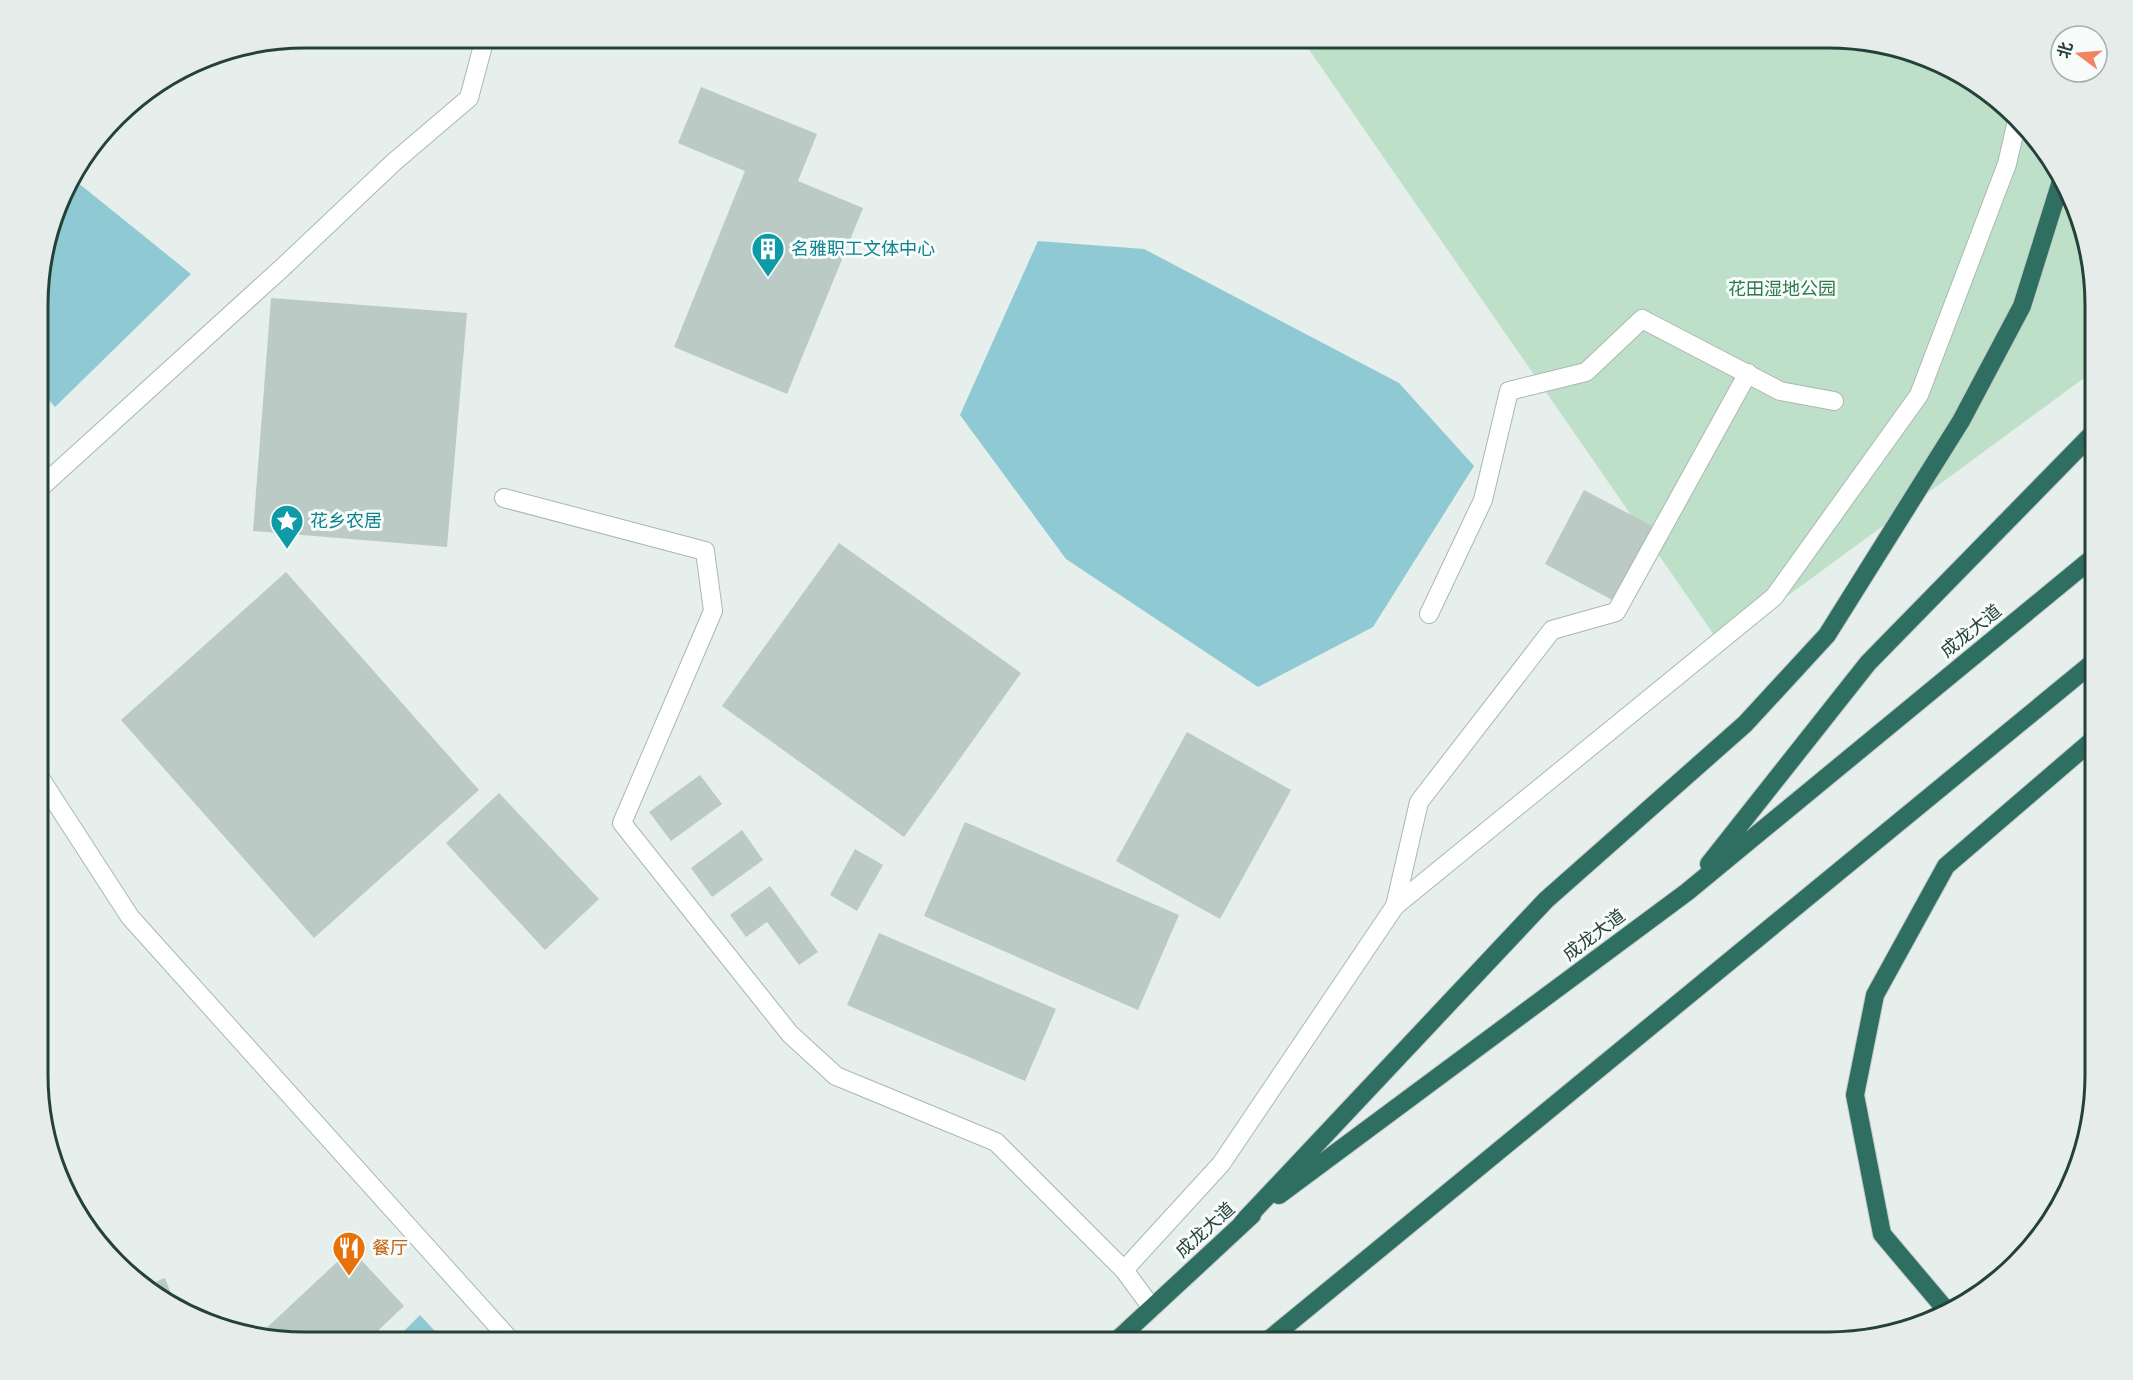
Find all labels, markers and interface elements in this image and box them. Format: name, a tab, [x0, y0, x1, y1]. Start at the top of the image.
north arrow	[2049, 24, 2109, 84]
text: 北	[2054, 40, 2076, 60]
building icon: 名雅职工文体中心	[750, 231, 786, 278]
place label: 名雅职工文体中心	[791, 238, 935, 260]
park label: 花田湿地公园	[1728, 278, 1836, 300]
place icon: 花乡农居	[269, 503, 305, 550]
place label: 花乡农居	[310, 510, 382, 532]
street label: 成龙大道	[1936, 600, 2006, 662]
street label: 成龙大道	[1559, 905, 1629, 965]
street label: 成龙大道	[1171, 1198, 1239, 1262]
restaurant icon: 餐厅	[331, 1230, 367, 1277]
place label: 餐厅	[372, 1237, 408, 1259]

